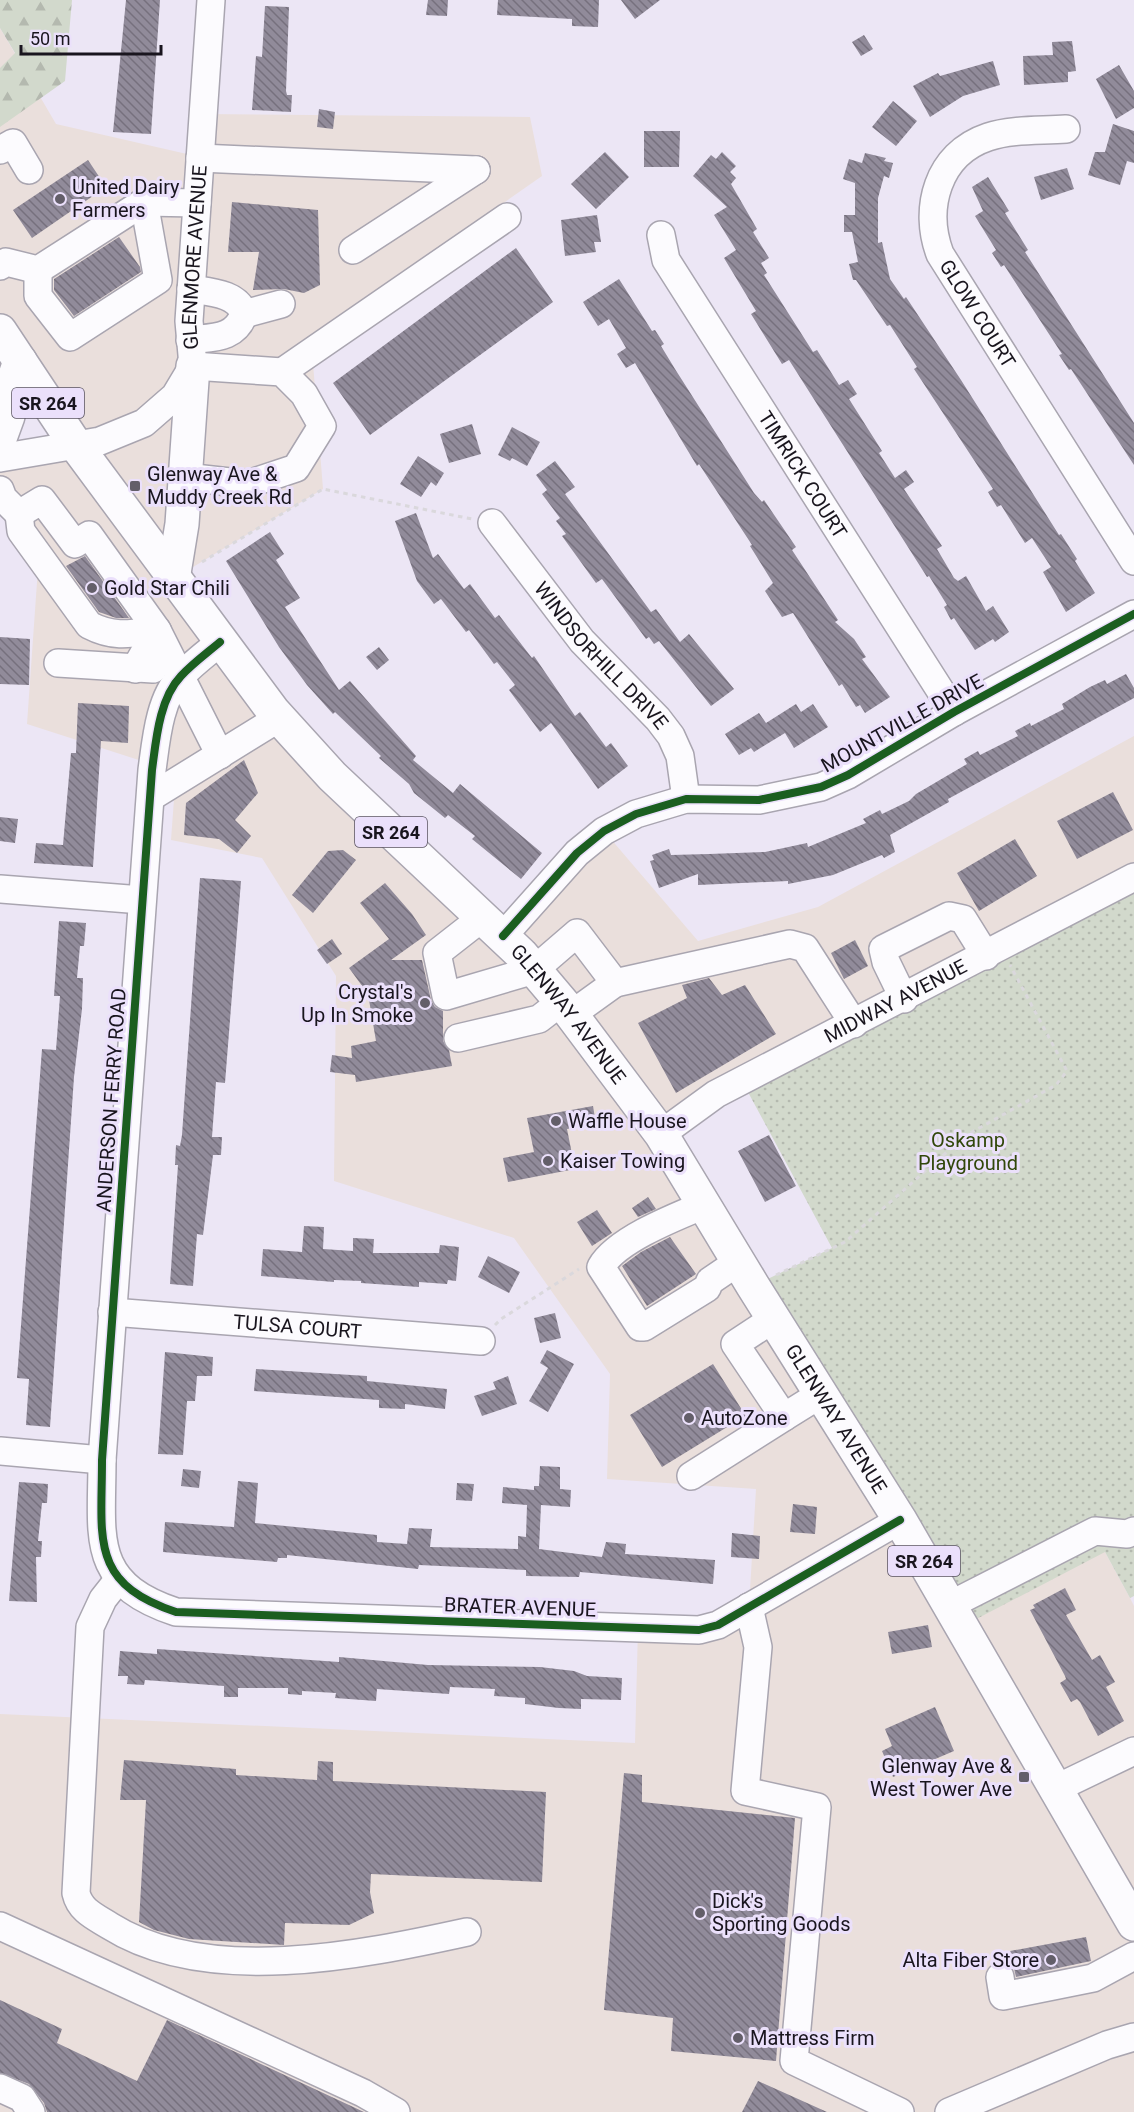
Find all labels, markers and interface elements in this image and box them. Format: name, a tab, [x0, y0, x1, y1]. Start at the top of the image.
scale bar	[21, 18, 160, 56]
text: 50 m	[30, 28, 70, 49]
street label: GLENMORE AVENUE	[177, 164, 212, 351]
place label: United Dairy Farmers	[72, 175, 180, 222]
marker: United Dairy Farmers	[53, 192, 67, 206]
street label: GLOW COURT	[935, 255, 1021, 372]
road number: SR 264	[12, 388, 84, 418]
street label: TIMRICK COURT	[753, 406, 852, 543]
place label: Glenway Ave & Muddy Creek Rd	[147, 462, 292, 509]
marker: Glenway Ave & Muddy Creek Rd	[128, 479, 142, 493]
place label: Gold Star Chili	[104, 576, 230, 600]
street label: WINDSORHILL DRIVE	[529, 577, 673, 734]
marker: Gold Star Chili	[85, 581, 99, 595]
street label: MOUNTVILLE DRIVE	[817, 669, 987, 777]
road number: SR 264	[355, 817, 427, 847]
street label: GLENWAY AVENUE	[506, 939, 631, 1089]
street label: MIDWAY AVENUE	[820, 954, 971, 1048]
place label: Crystal's Up In Smoke	[301, 980, 413, 1027]
street label: ANDERSON FERRY ROAD	[91, 987, 131, 1213]
marker: Crystal's Up In Smoke	[418, 996, 432, 1010]
place label: Waffle House	[568, 1109, 687, 1133]
marker: Waffle House	[549, 1114, 563, 1128]
park label: Oskamp Playground	[918, 1128, 1018, 1175]
place label: Kaiser Towing	[560, 1149, 685, 1173]
marker: Kaiser Towing	[541, 1154, 555, 1168]
street label: TULSA COURT	[232, 1310, 363, 1344]
street label: GLENWAY AVENUE	[781, 1340, 892, 1498]
place label: AutoZone	[701, 1406, 788, 1430]
marker: AutoZone	[682, 1411, 696, 1425]
road number: SR 264	[888, 1546, 960, 1576]
street label: BRATER AVENUE	[444, 1592, 596, 1622]
place label: Glenway Ave & West Tower Ave	[870, 1754, 1013, 1801]
marker: Glenway Ave & West Tower Ave	[1017, 1770, 1031, 1784]
place label: Dick's Sporting Goods	[712, 1889, 850, 1936]
marker: Dick's Sporting Goods	[693, 1906, 707, 1920]
place label: Alta Fiber Store	[902, 1948, 1039, 1972]
marker: Alta Fiber Store	[1044, 1953, 1058, 1967]
place label: Mattress Firm	[750, 2026, 874, 2050]
marker: Mattress Firm	[731, 2031, 745, 2045]

